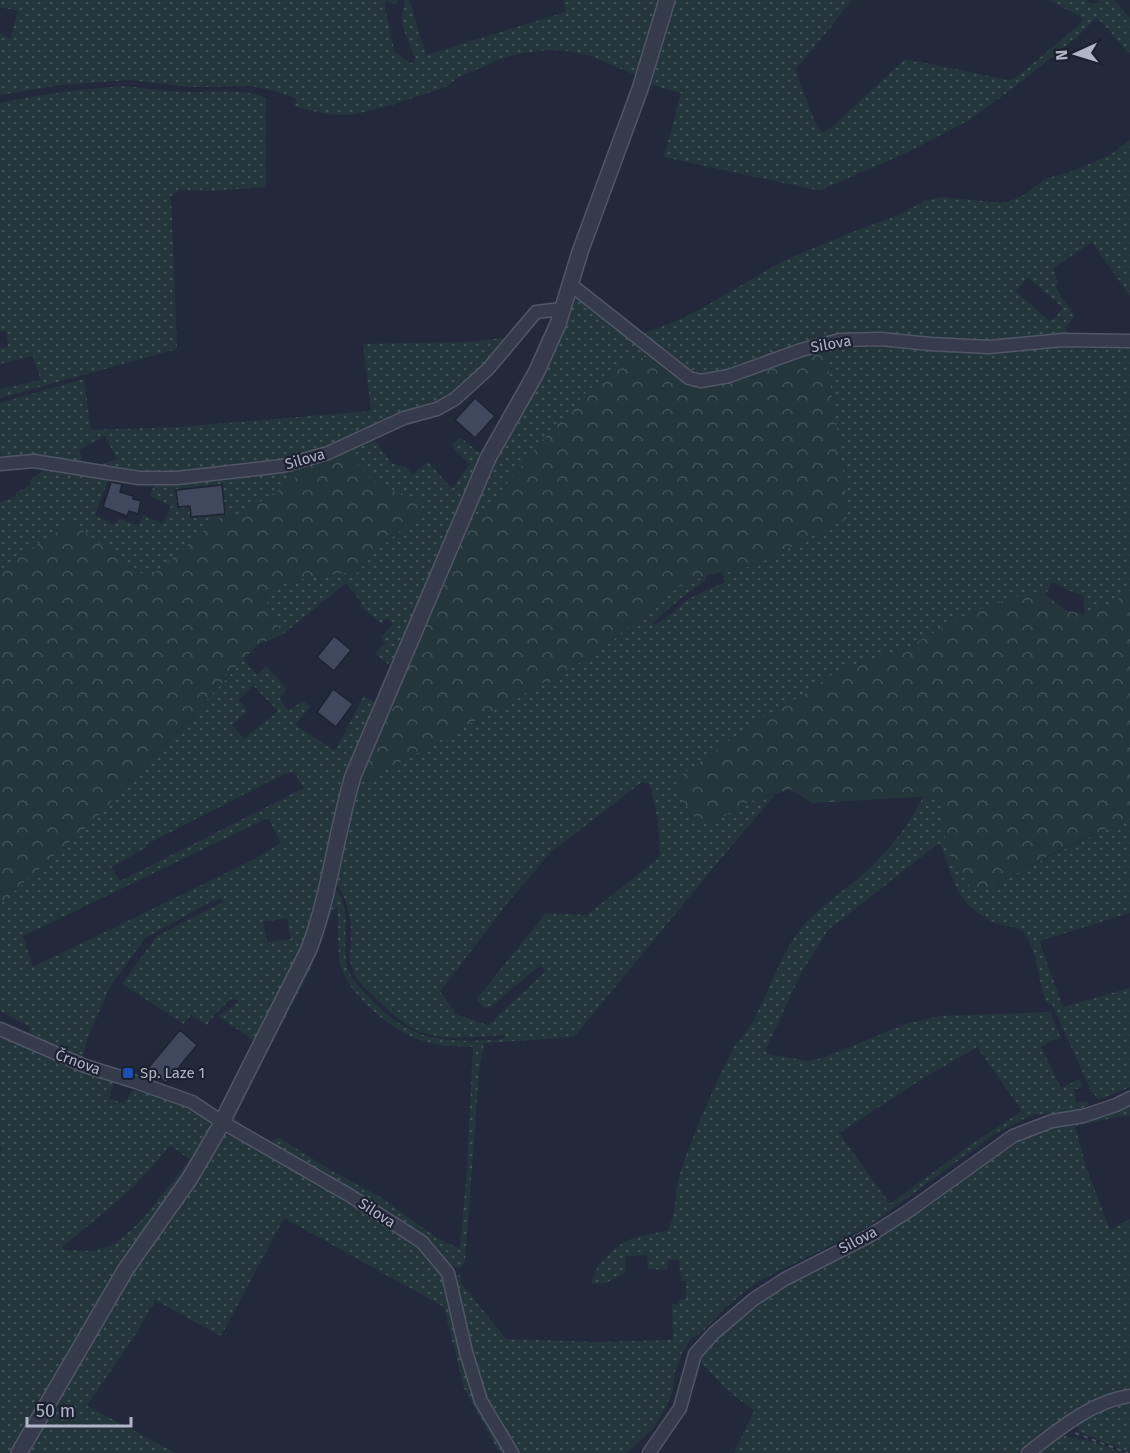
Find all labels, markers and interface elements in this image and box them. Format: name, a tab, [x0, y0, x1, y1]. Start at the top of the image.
north arrow	[1046, 24, 1106, 84]
text: N	[1052, 49, 1071, 61]
street label: Silova	[809, 332, 853, 356]
street label: Silova	[283, 445, 327, 473]
street label: Črnova	[53, 1046, 103, 1078]
place label: Sp. Laze 1	[140, 1064, 205, 1082]
marker: Sp. Laze 1	[121, 1066, 135, 1080]
street label: Silova	[355, 1194, 399, 1232]
street label: Silova	[836, 1222, 880, 1258]
scale bar	[27, 1390, 130, 1428]
text: 50 m	[36, 1400, 75, 1422]

